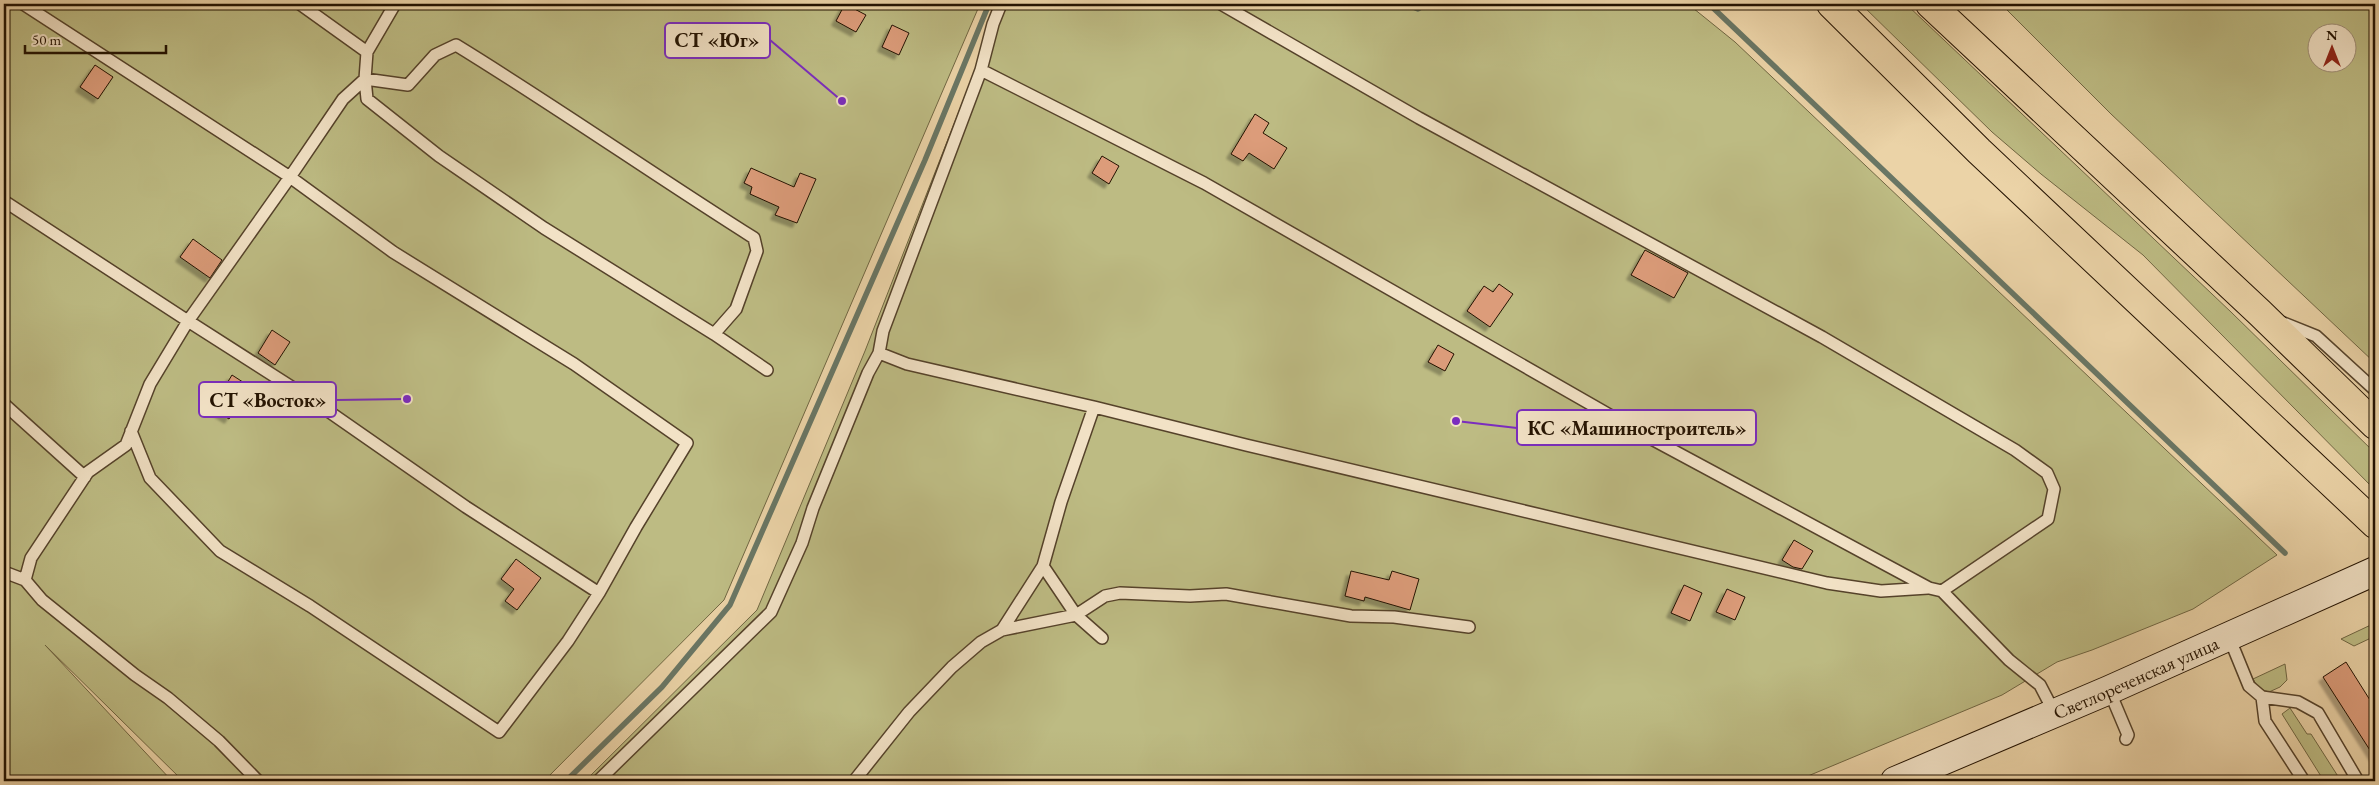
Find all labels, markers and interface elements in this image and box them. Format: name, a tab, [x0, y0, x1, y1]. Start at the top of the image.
scale bar	[25, 22, 166, 54]
north arrow	[2306, 22, 2356, 72]
callout: СТ «Юг»	[665, 23, 770, 58]
text: N	[2326, 26, 2338, 44]
text: СТ «Юг»	[675, 27, 759, 53]
text: 50 m	[32, 30, 61, 49]
callout: СТ «Восток»	[199, 382, 336, 417]
text: СТ «Восток»	[209, 387, 327, 413]
callout: КС «Машиностроитель»	[1517, 410, 1756, 445]
text: КС «Машиностроитель»	[1527, 415, 1747, 441]
street label: Светлореченская улица	[2049, 630, 2223, 725]

